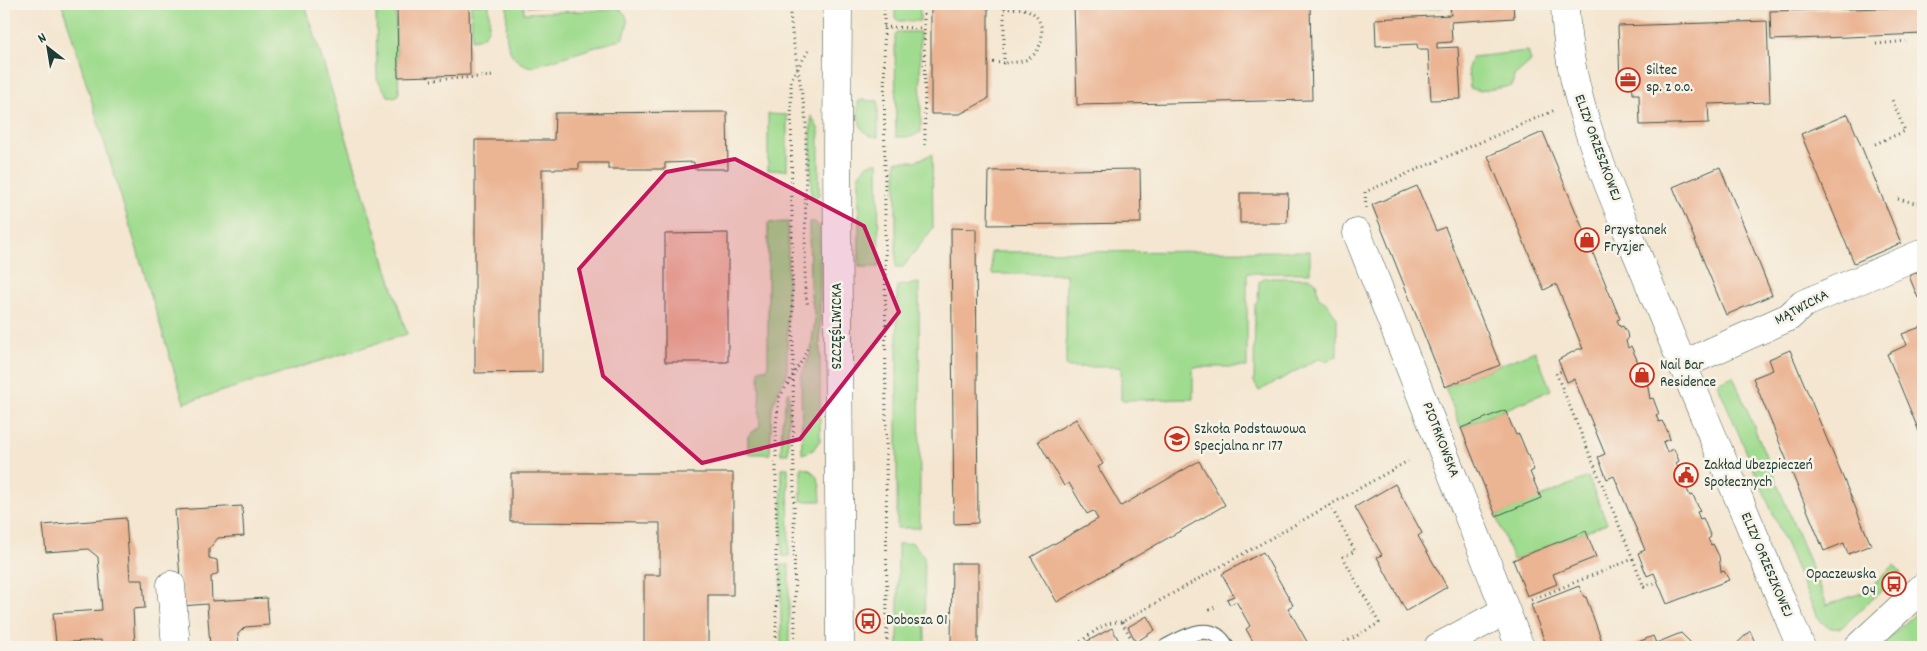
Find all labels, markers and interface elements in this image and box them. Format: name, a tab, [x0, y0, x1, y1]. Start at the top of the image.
north arrow	[22, 22, 72, 72]
text: N	[34, 28, 51, 49]
place label: Siltec sp. z o.o.	[1646, 60, 1693, 99]
office icon: Siltec sp. z o.o.	[1615, 67, 1641, 93]
street label: ELIZY ORZESZKOWEJ	[1567, 92, 1627, 204]
place label: Przystanek Fryzjer	[1604, 220, 1667, 259]
shop icon: Przystanek Fryzjer	[1574, 227, 1600, 253]
street label: SZCZĘŚLIWICKA	[827, 283, 849, 369]
street label: MĄTWICKA	[1771, 284, 1833, 332]
place label: Nail Bar Residence	[1660, 355, 1717, 394]
shop icon: Nail Bar Residence	[1629, 362, 1655, 388]
street label: PIOTRKOWSKA	[1416, 399, 1464, 481]
place label: Szkoła Podstawowa Specjalna nr 177	[1194, 419, 1307, 458]
school or university icon: Szkoła Podstawowa Specjalna nr 177	[1164, 426, 1190, 452]
place label: Zakład Ubezpieczeń Społecznych	[1704, 455, 1813, 494]
public building icon: Zakład Ubezpieczeń Społecznych	[1673, 462, 1699, 488]
street label: ELIZY ORZESZKOWEJ	[1734, 509, 1798, 621]
place label: Opaczewska 04	[1806, 564, 1877, 603]
bus stop icon: Opaczewska 04	[1881, 571, 1907, 597]
bus stop icon: Dobosza 01	[855, 608, 881, 634]
place label: Dobosza 01	[886, 610, 948, 632]

